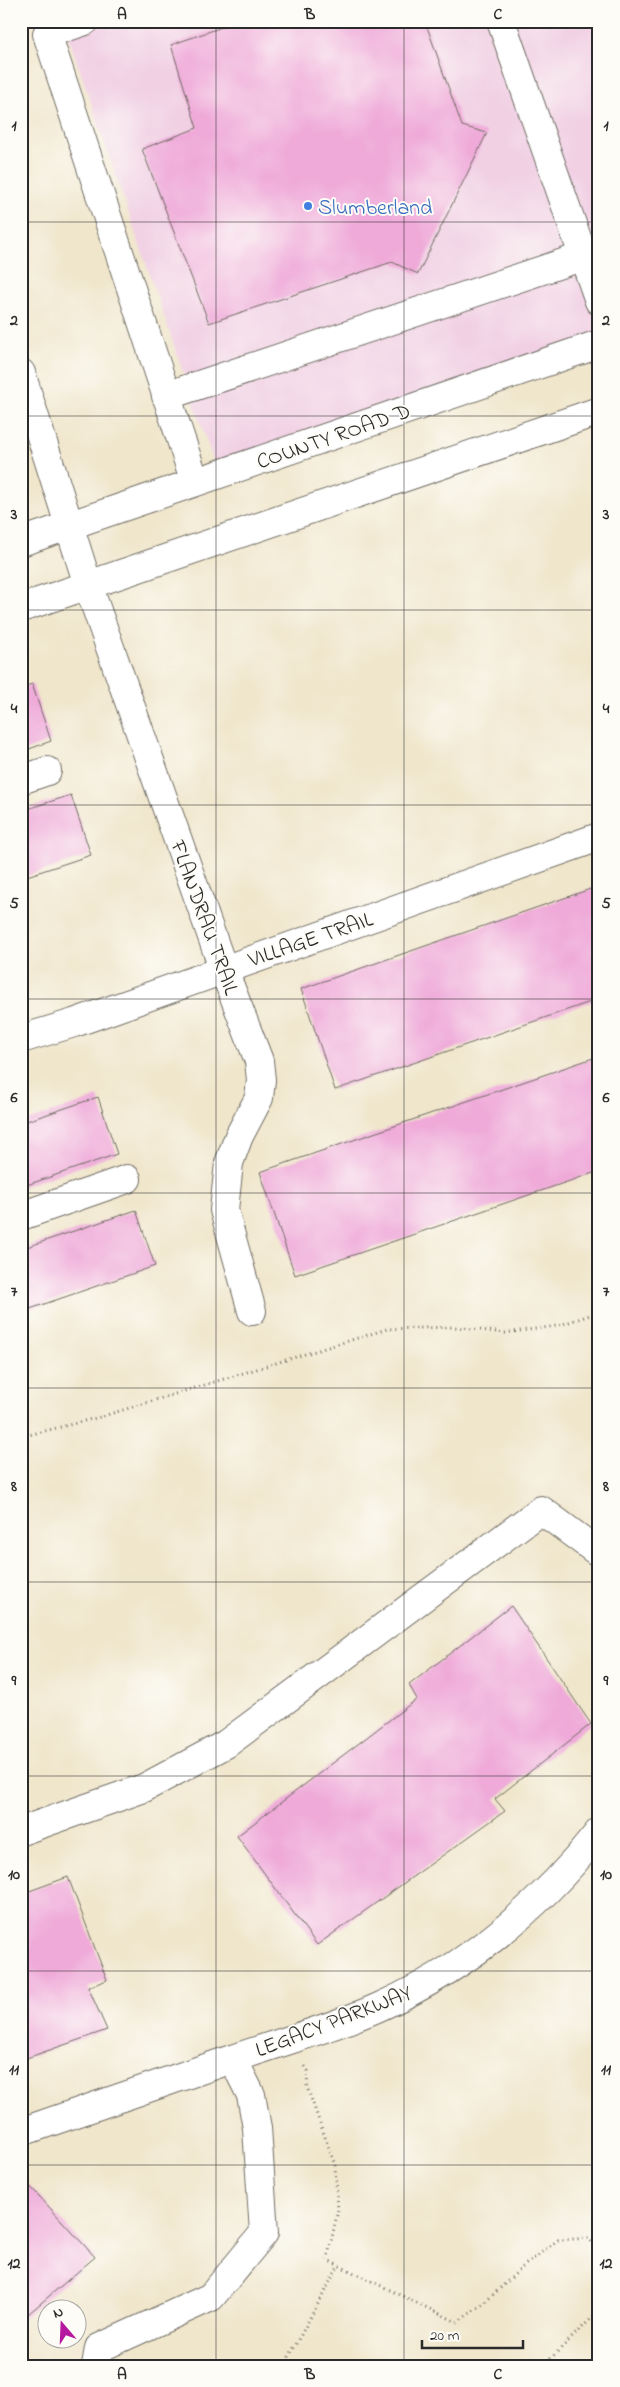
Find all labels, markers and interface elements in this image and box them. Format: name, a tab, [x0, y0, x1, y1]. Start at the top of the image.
text: A	[117, 3, 127, 27]
text: B	[304, 3, 316, 27]
text: C	[494, 3, 503, 27]
text: 1	[11, 114, 17, 138]
text: 1	[603, 114, 609, 138]
place label: Slumberland	[318, 193, 433, 225]
marker: Slumberland	[302, 200, 314, 212]
text: 2	[9, 309, 18, 333]
text: 2	[601, 309, 610, 333]
street label: COUNTY ROAD D	[253, 396, 415, 479]
text: 3	[10, 503, 18, 527]
text: 3	[602, 503, 610, 527]
text: 4	[10, 697, 18, 721]
text: 4	[602, 697, 610, 721]
street label: FLANDRAU TRAIL	[160, 835, 246, 1001]
text: 5	[9, 892, 19, 916]
text: 5	[601, 892, 611, 916]
street label: VILLAGE TRAIL	[244, 904, 378, 977]
text: 6	[9, 1086, 18, 1110]
text: 6	[601, 1086, 610, 1110]
text: 7	[11, 1280, 18, 1304]
text: 7	[603, 1280, 610, 1304]
text: 8	[10, 1475, 17, 1499]
text: 8	[602, 1475, 609, 1499]
text: 9	[11, 1669, 17, 1693]
text: 9	[603, 1669, 609, 1693]
text: 10	[8, 1863, 20, 1887]
text: 10	[600, 1863, 612, 1887]
street label: LEGACY PARKWAY	[251, 1978, 417, 2067]
text: 11	[9, 2058, 20, 2082]
text: 11	[601, 2058, 612, 2082]
text: 12	[7, 2252, 21, 2276]
text: 12	[599, 2252, 613, 2276]
north arrow	[38, 2300, 88, 2350]
text: N	[50, 2302, 66, 2325]
scale bar	[422, 2317, 524, 2349]
text: 20 m	[430, 2325, 460, 2347]
text: A	[117, 2363, 127, 2387]
text: B	[304, 2363, 316, 2387]
text: C	[494, 2363, 503, 2387]

